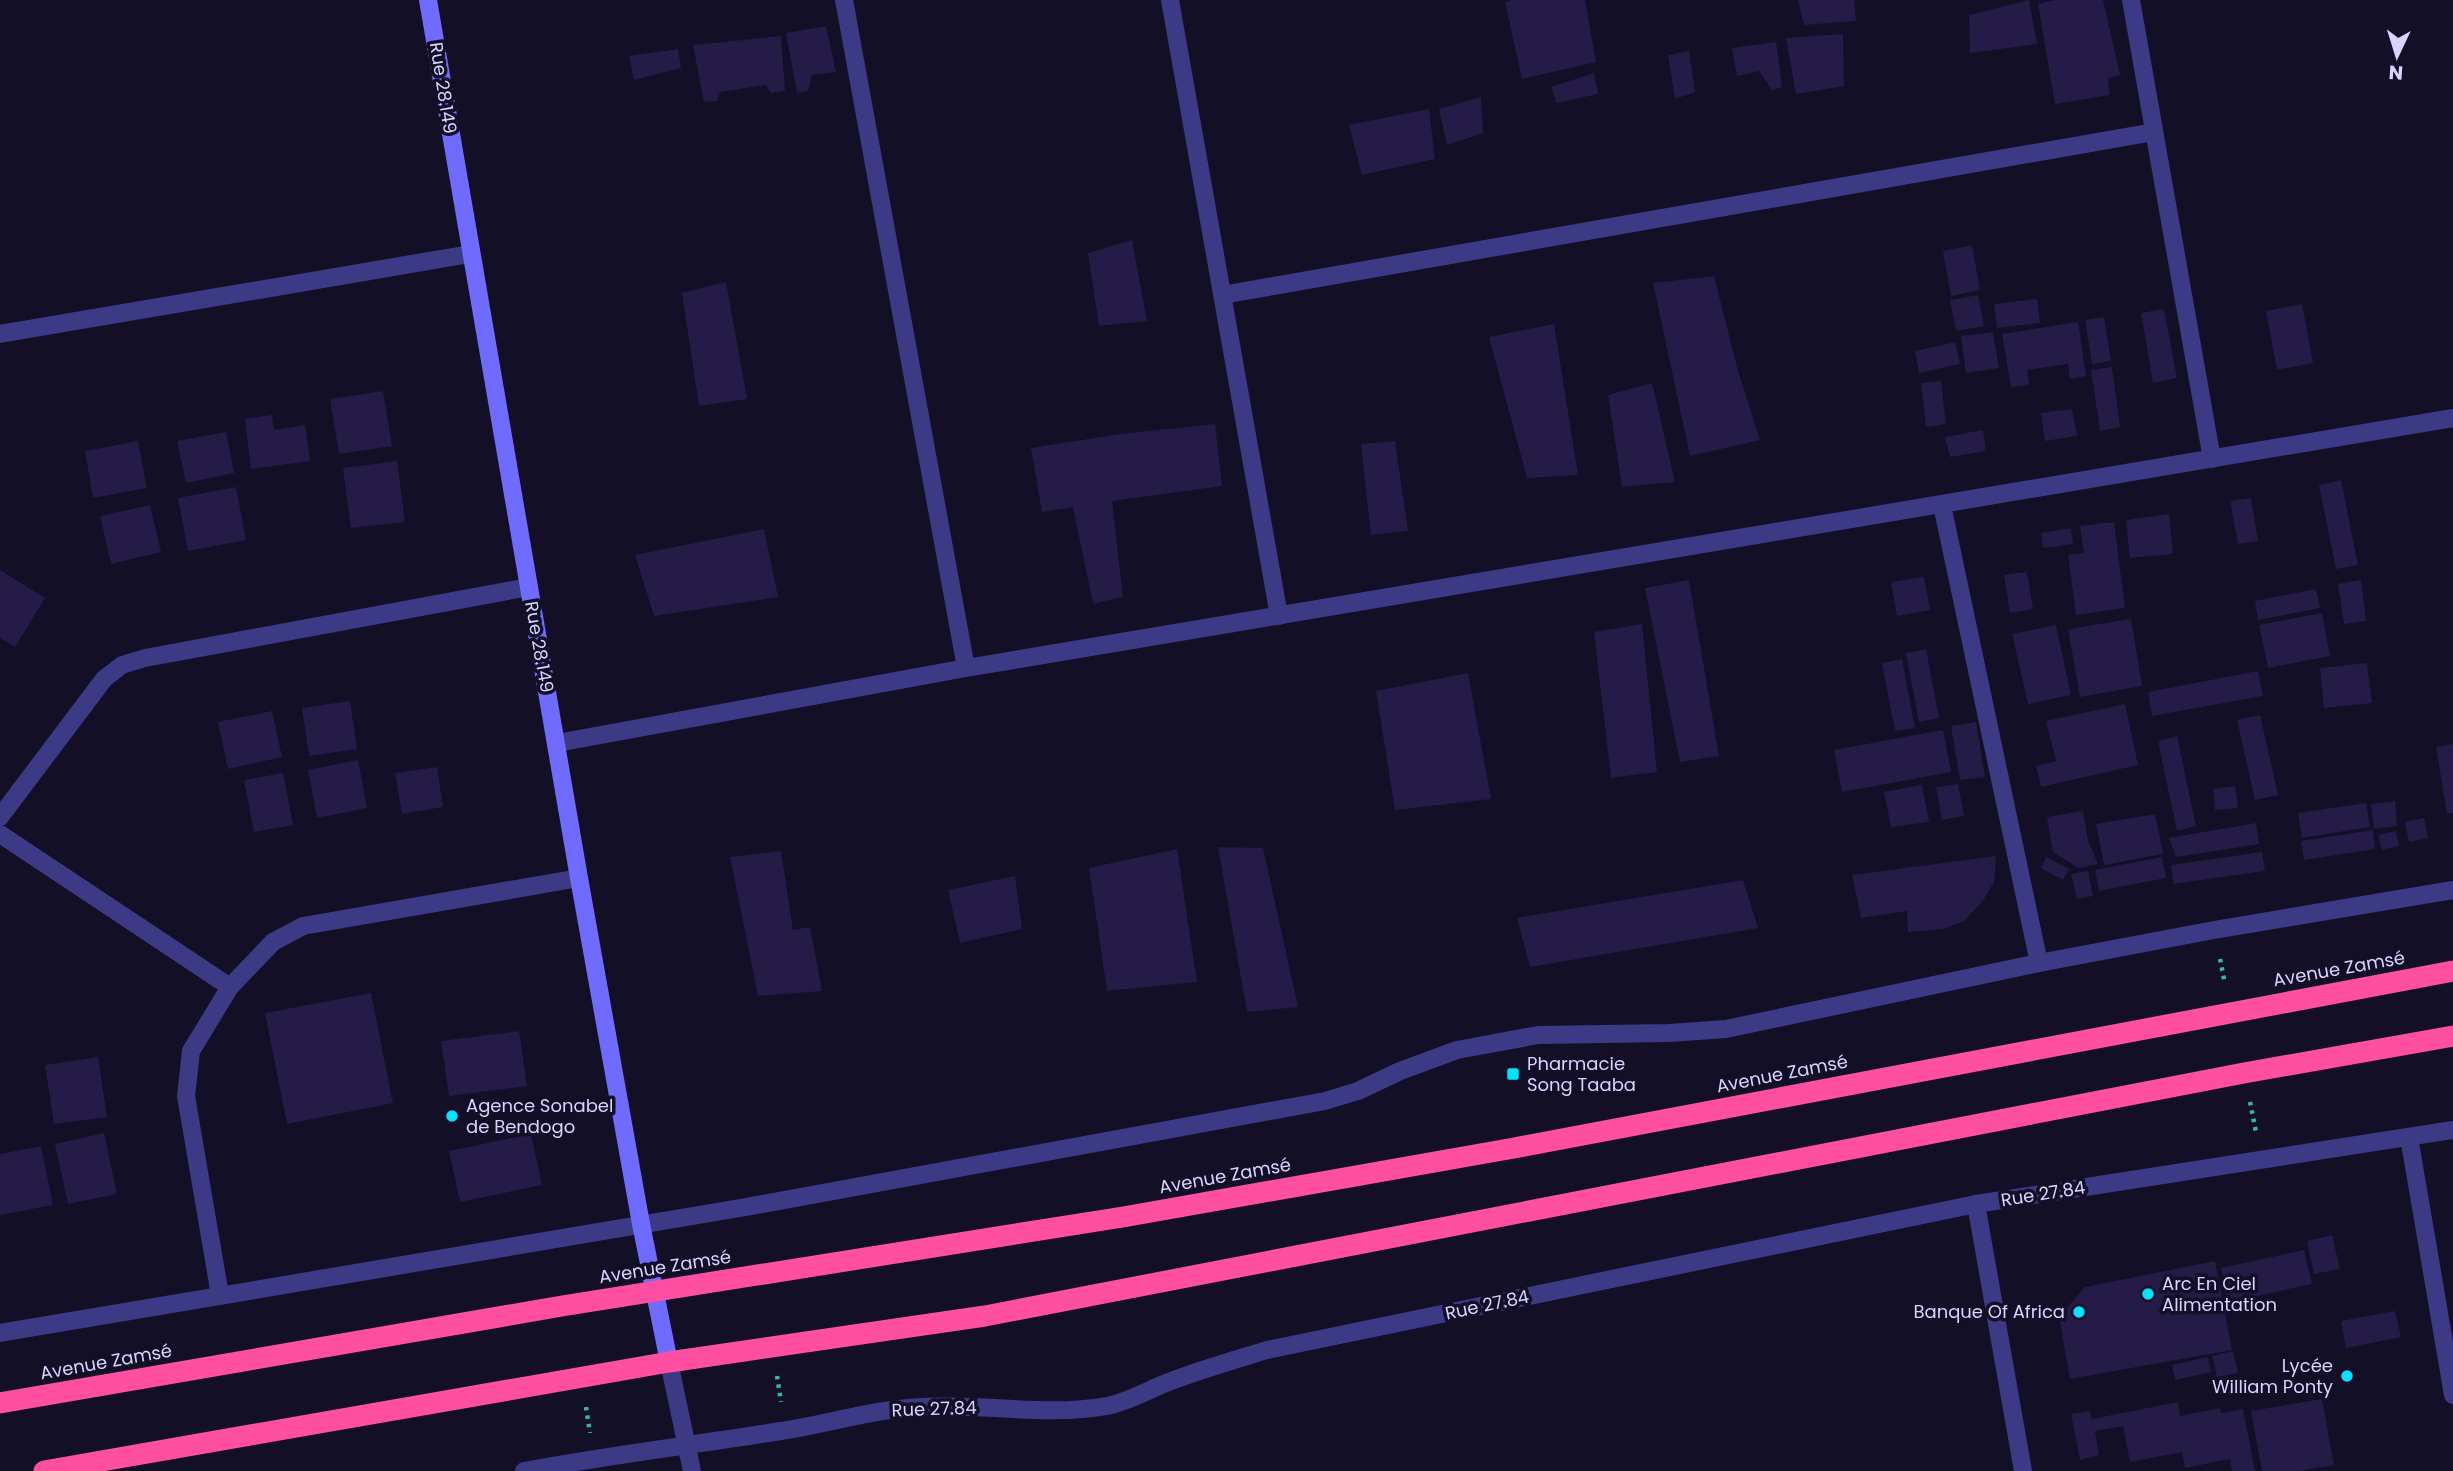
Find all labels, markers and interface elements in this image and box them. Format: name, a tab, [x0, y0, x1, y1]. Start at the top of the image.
north arrow	[2362, 21, 2432, 91]
street label: Rue 28.149	[424, 40, 463, 135]
text: N	[2388, 58, 2404, 86]
street label: Rue 28.149	[519, 599, 560, 695]
street label: Avenue Zamsé	[2271, 945, 2407, 992]
street label: Avenue Zamsé	[1714, 1049, 1850, 1099]
place label: Pharmacie Song Taaba	[1527, 1051, 1636, 1097]
marker: Pharmacie Song Taaba	[1505, 1066, 1521, 1082]
place label: Agence Sonabel de Bendogo	[466, 1093, 613, 1139]
marker: Agence Sonabel de Bendogo	[444, 1108, 460, 1124]
street label: Avenue Zamsé	[1157, 1152, 1293, 1199]
street label: Rue 27.84	[1999, 1175, 2087, 1213]
street label: Avenue Zamsé	[597, 1244, 733, 1289]
place label: Arc En Ciel Alimentation	[2162, 1271, 2277, 1317]
street label: Rue 27.84	[1443, 1283, 1531, 1326]
marker: Arc En Ciel Alimentation	[2140, 1286, 2156, 1302]
place label: Banque Of Africa	[1913, 1299, 2065, 1324]
marker: Banque Of Africa	[2071, 1304, 2087, 1320]
street label: Avenue Zamsé	[38, 1338, 174, 1385]
place label: Lycée William Ponty	[2212, 1353, 2333, 1399]
marker: Lycée William Ponty	[2339, 1368, 2355, 1384]
street label: Rue 27.84	[891, 1395, 977, 1422]

